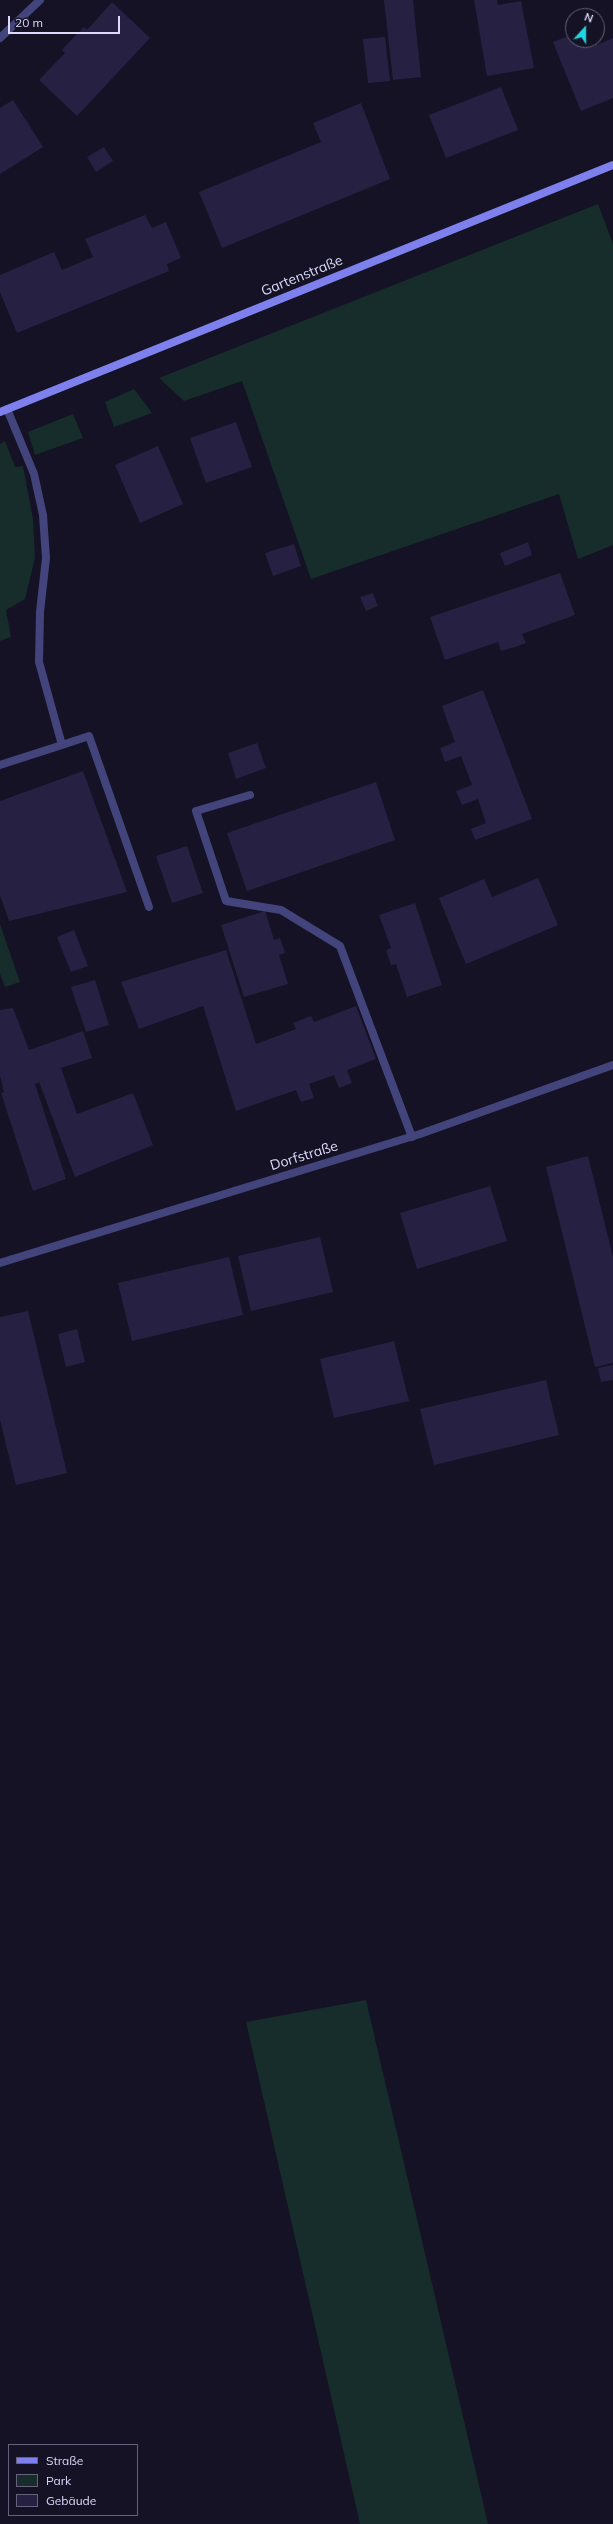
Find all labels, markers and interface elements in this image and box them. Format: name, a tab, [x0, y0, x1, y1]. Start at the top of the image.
scale bar	[10, 8, 122, 34]
north arrow	[565, 8, 605, 48]
text: N	[583, 10, 595, 26]
text: 20 m	[15, 15, 43, 30]
street label: Gartenstraße	[259, 252, 345, 300]
street label: Dorfstraße	[268, 1138, 340, 1174]
legend	[8, 2444, 138, 2516]
text: Straße	[46, 2453, 83, 2468]
text: Park	[46, 2473, 71, 2488]
text: Gebäude	[46, 2493, 96, 2508]

